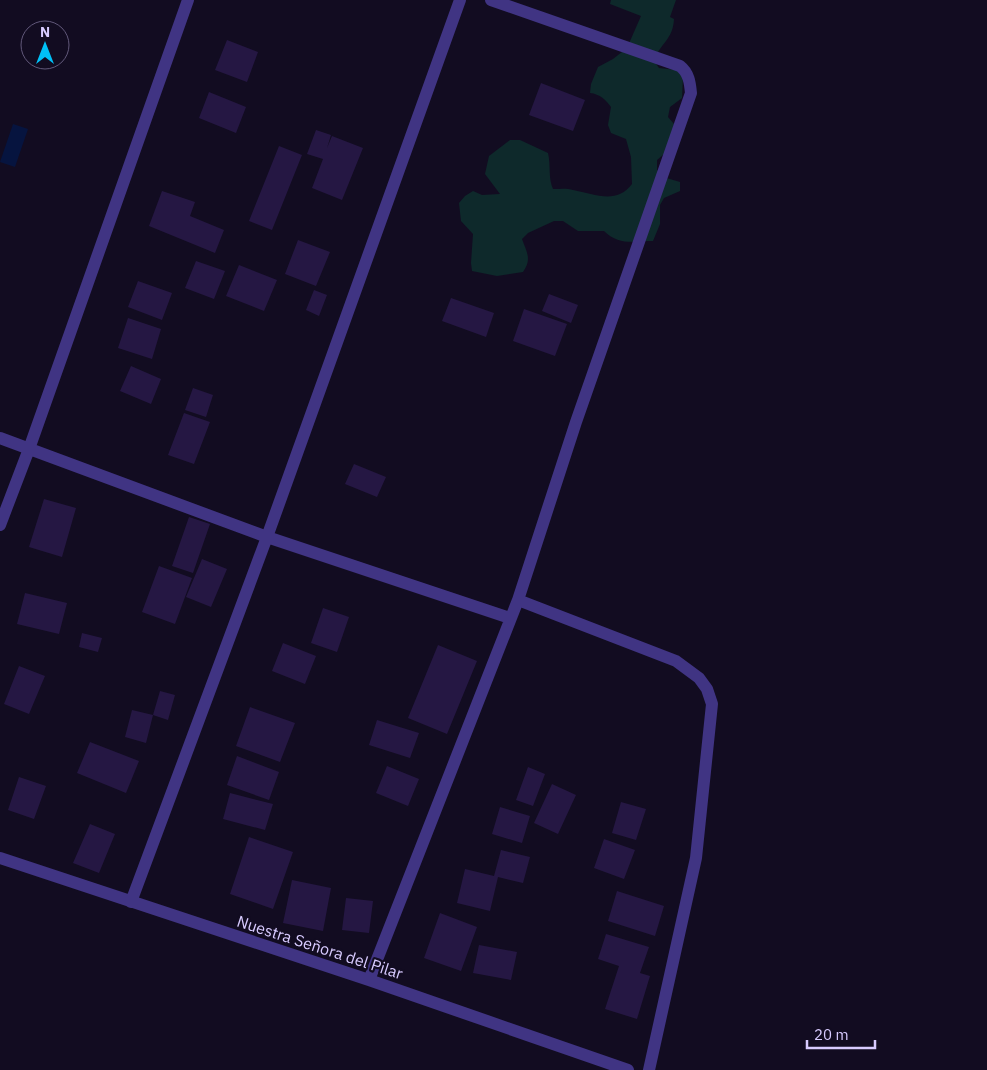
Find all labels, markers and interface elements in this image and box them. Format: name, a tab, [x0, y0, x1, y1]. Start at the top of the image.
north arrow	[20, 20, 70, 70]
text: N	[40, 23, 50, 41]
street label: Nuestra Señora del Pilar	[234, 911, 406, 983]
scale bar	[807, 1018, 874, 1050]
text: 20 m	[814, 1025, 849, 1044]

